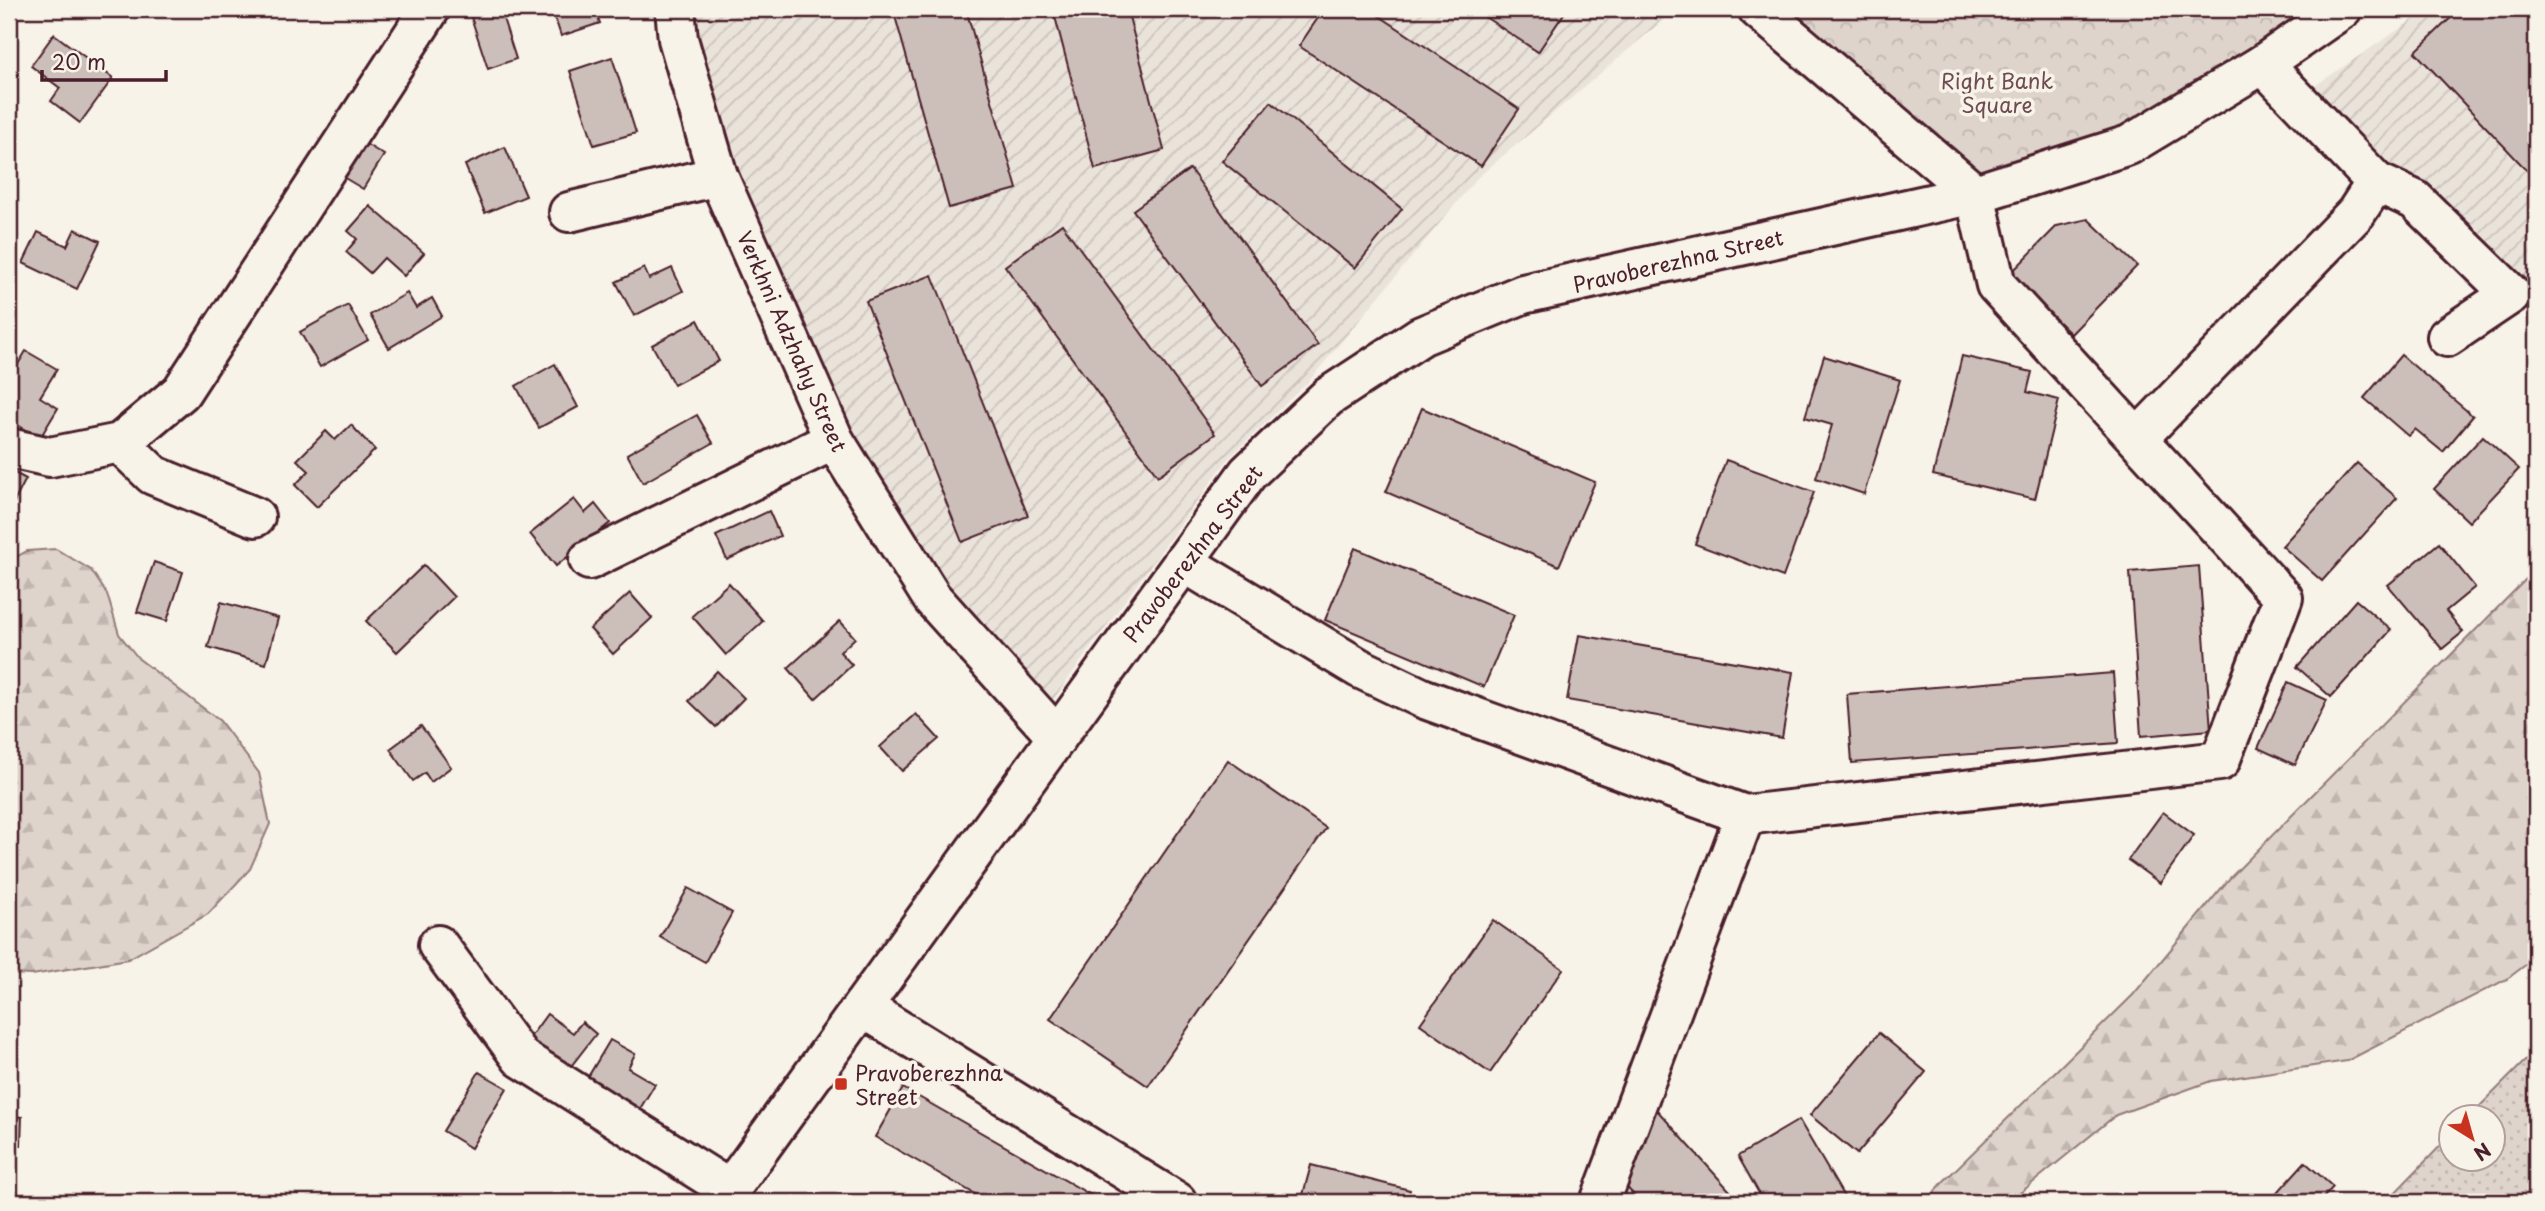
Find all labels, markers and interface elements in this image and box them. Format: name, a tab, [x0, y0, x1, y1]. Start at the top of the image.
scale bar	[42, 38, 166, 82]
text: 20 m	[52, 45, 106, 77]
park label: Right Bank Square	[1941, 64, 2053, 120]
street label: Pravoberezhna Street	[1570, 220, 1786, 300]
street label: Verkhni Adzhahy Street	[730, 225, 856, 457]
street label: Pravoberezhna Street	[1115, 458, 1269, 648]
place label: Pravoberezhna Street	[855, 1056, 1003, 1112]
marker: Pravoberezhna Street	[833, 1076, 849, 1092]
north arrow	[2436, 1102, 2506, 1172]
text: N	[2468, 1137, 2497, 1168]

